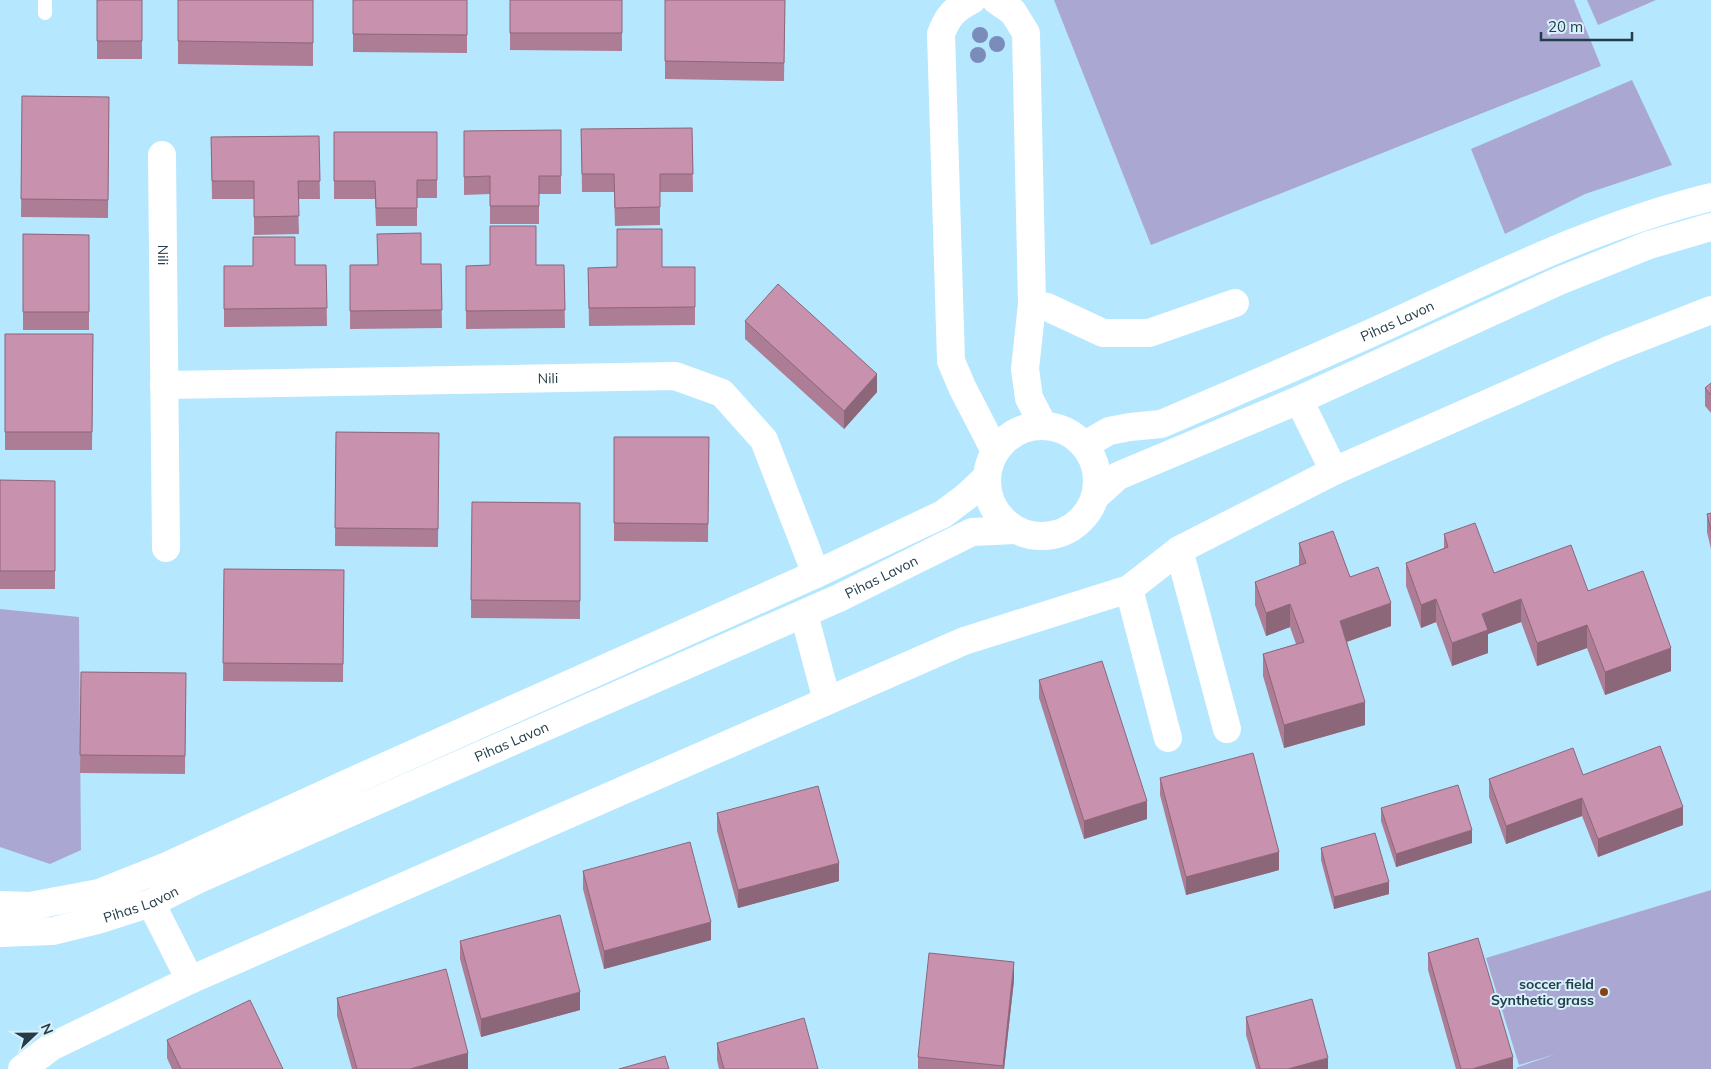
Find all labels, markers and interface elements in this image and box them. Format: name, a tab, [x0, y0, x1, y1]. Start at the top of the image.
scale bar	[1541, 10, 1632, 42]
text: 20 m	[1548, 17, 1583, 36]
street label: Nili	[154, 245, 172, 265]
street label: Pihas Lavon	[1357, 296, 1437, 346]
street label: Nili	[538, 369, 558, 387]
street label: Pihas Lavon	[842, 551, 921, 603]
street label: Pihas Lavon	[472, 718, 551, 766]
street label: Pihas Lavon	[101, 882, 182, 927]
place label: soccer field Synthetic grass	[1491, 975, 1594, 1009]
marker: soccer field Synthetic grass	[1598, 986, 1610, 998]
north arrow	[10, 1009, 60, 1059]
text: N	[37, 1021, 57, 1037]

